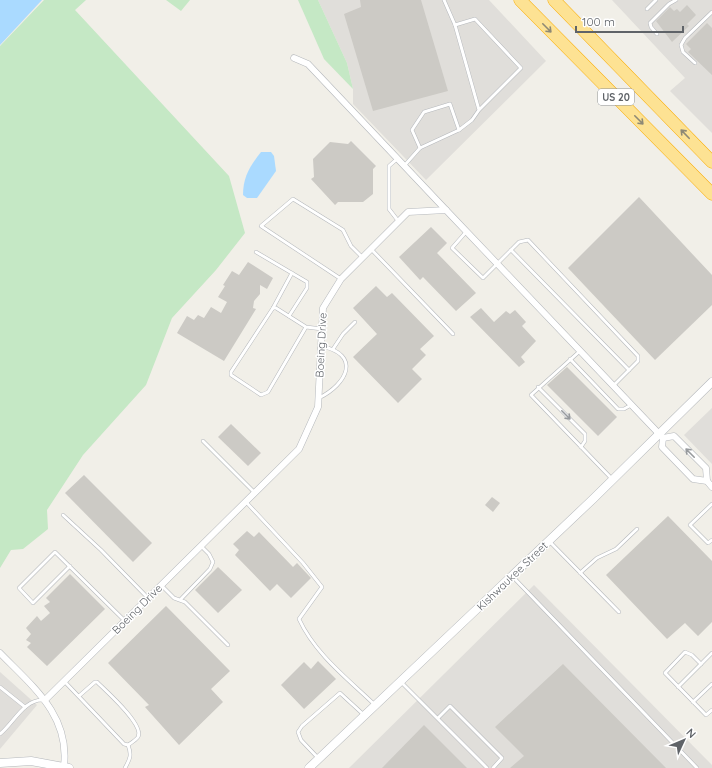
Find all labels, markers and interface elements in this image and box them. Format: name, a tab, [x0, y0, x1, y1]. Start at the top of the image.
scale bar	[576, 8, 683, 34]
text: 100 m	[582, 14, 615, 29]
one-way arrow	[543, 23, 552, 33]
road number: US 20	[598, 89, 634, 105]
one-way arrow	[634, 115, 644, 125]
one-way arrow	[680, 129, 690, 139]
street label: Boeing Drive	[312, 312, 330, 378]
one-way arrow	[561, 410, 571, 420]
one-way arrow	[686, 448, 695, 458]
street label: Kishwaukee Street	[474, 538, 551, 613]
street label: Boeing Drive	[109, 581, 165, 637]
north arrow	[664, 720, 704, 760]
text: N	[683, 725, 699, 741]

